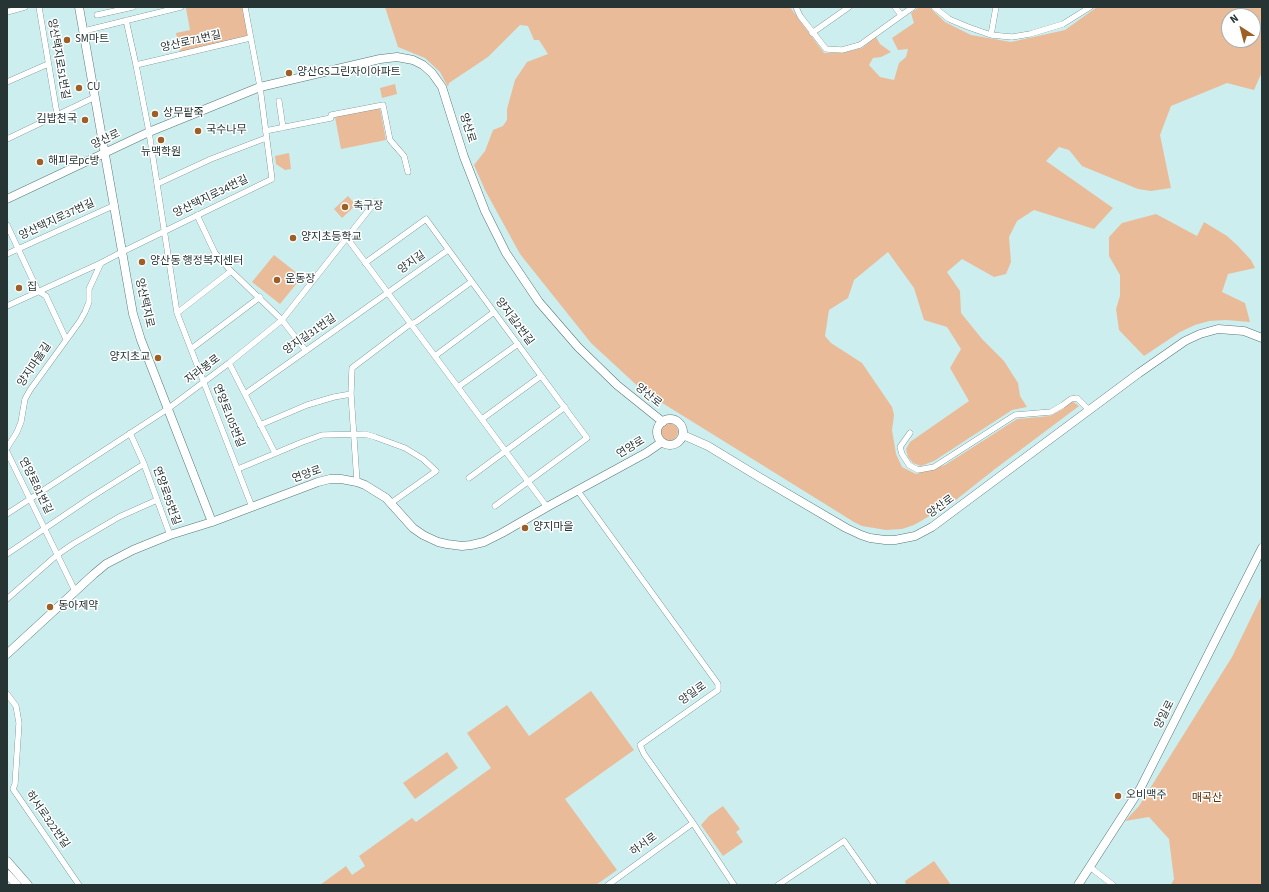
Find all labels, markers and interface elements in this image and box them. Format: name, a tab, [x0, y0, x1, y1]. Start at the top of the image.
north arrow	[1221, 8, 1261, 48]
text: N	[1227, 10, 1242, 27]
street label: 양산택지로51번길	[44, 18, 72, 100]
street label: 양산로71번길	[160, 29, 222, 55]
place label: SM마트	[75, 33, 109, 47]
marker: SM마트	[62, 35, 72, 45]
place label: 양산GS그린자이아파트	[297, 66, 401, 80]
marker: 양산GS그린자이아파트	[284, 68, 294, 78]
place label: CU	[87, 81, 100, 95]
marker: CU	[74, 83, 84, 93]
place label: 상무팥죽	[163, 107, 203, 121]
marker: 상무팥죽	[150, 109, 160, 119]
street label: 양산로	[456, 112, 478, 144]
place label: 김밥천국	[37, 113, 77, 127]
marker: 김밥천국	[80, 115, 90, 125]
place label: 국수나무	[206, 124, 246, 138]
marker: 국수나무	[193, 126, 203, 136]
street label: 양산로	[89, 128, 123, 152]
marker: 뉴맥학원	[156, 135, 166, 145]
place label: 뉴맥학원	[141, 146, 181, 160]
place label: 해피로pc방	[48, 155, 100, 169]
marker: 해피로pc방	[35, 157, 45, 167]
street label: 양산택지로34번길	[171, 173, 251, 221]
street label: 양산택지로37번길	[17, 197, 97, 243]
place label: 축구장	[353, 200, 383, 214]
marker: 축구장	[340, 202, 350, 212]
place label: 양지초등학교	[301, 231, 362, 245]
marker: 양지초등학교	[288, 233, 298, 243]
street label: 양지길	[396, 249, 428, 277]
place label: 양산동 행정복지센터	[150, 255, 243, 269]
marker: 양산동 행정복지센터	[137, 257, 147, 267]
place label: 운동장	[285, 273, 315, 287]
marker: 운동장	[272, 275, 282, 285]
street label: 양산택지로	[132, 277, 156, 329]
place label: 집	[27, 281, 37, 295]
marker: 집	[14, 283, 24, 293]
street label: 양지길2번길	[492, 296, 536, 348]
street label: 양지길31번길	[281, 312, 339, 358]
street label: 양지마을길	[15, 340, 55, 390]
place label: 양지초교	[110, 351, 150, 365]
marker: 양지초교	[153, 353, 163, 363]
street label: 자라봉로	[183, 353, 223, 387]
street label: 양산로	[632, 381, 664, 411]
street label: 연양로105번길	[209, 382, 247, 450]
street label: 연양로	[615, 435, 647, 461]
street label: 연양로81번길	[16, 455, 54, 517]
street label: 연양로	[290, 464, 324, 486]
street label: 연양로95번길	[149, 465, 183, 527]
street label: 양산로	[925, 493, 957, 521]
place label: 양지마을	[533, 521, 573, 535]
marker: 양지마을	[520, 523, 530, 533]
place label: 동아제약	[58, 600, 98, 614]
marker: 동아제약	[45, 602, 55, 612]
street label: 양일로	[677, 680, 709, 708]
street label: 양일로	[1152, 698, 1178, 732]
street label: 하서로322번길	[22, 789, 72, 851]
place label: 오비맥주	[1126, 789, 1166, 803]
marker: 오비맥주	[1113, 791, 1123, 801]
park label: 매곡산	[1192, 792, 1222, 806]
street label: 하서로	[628, 831, 660, 859]

